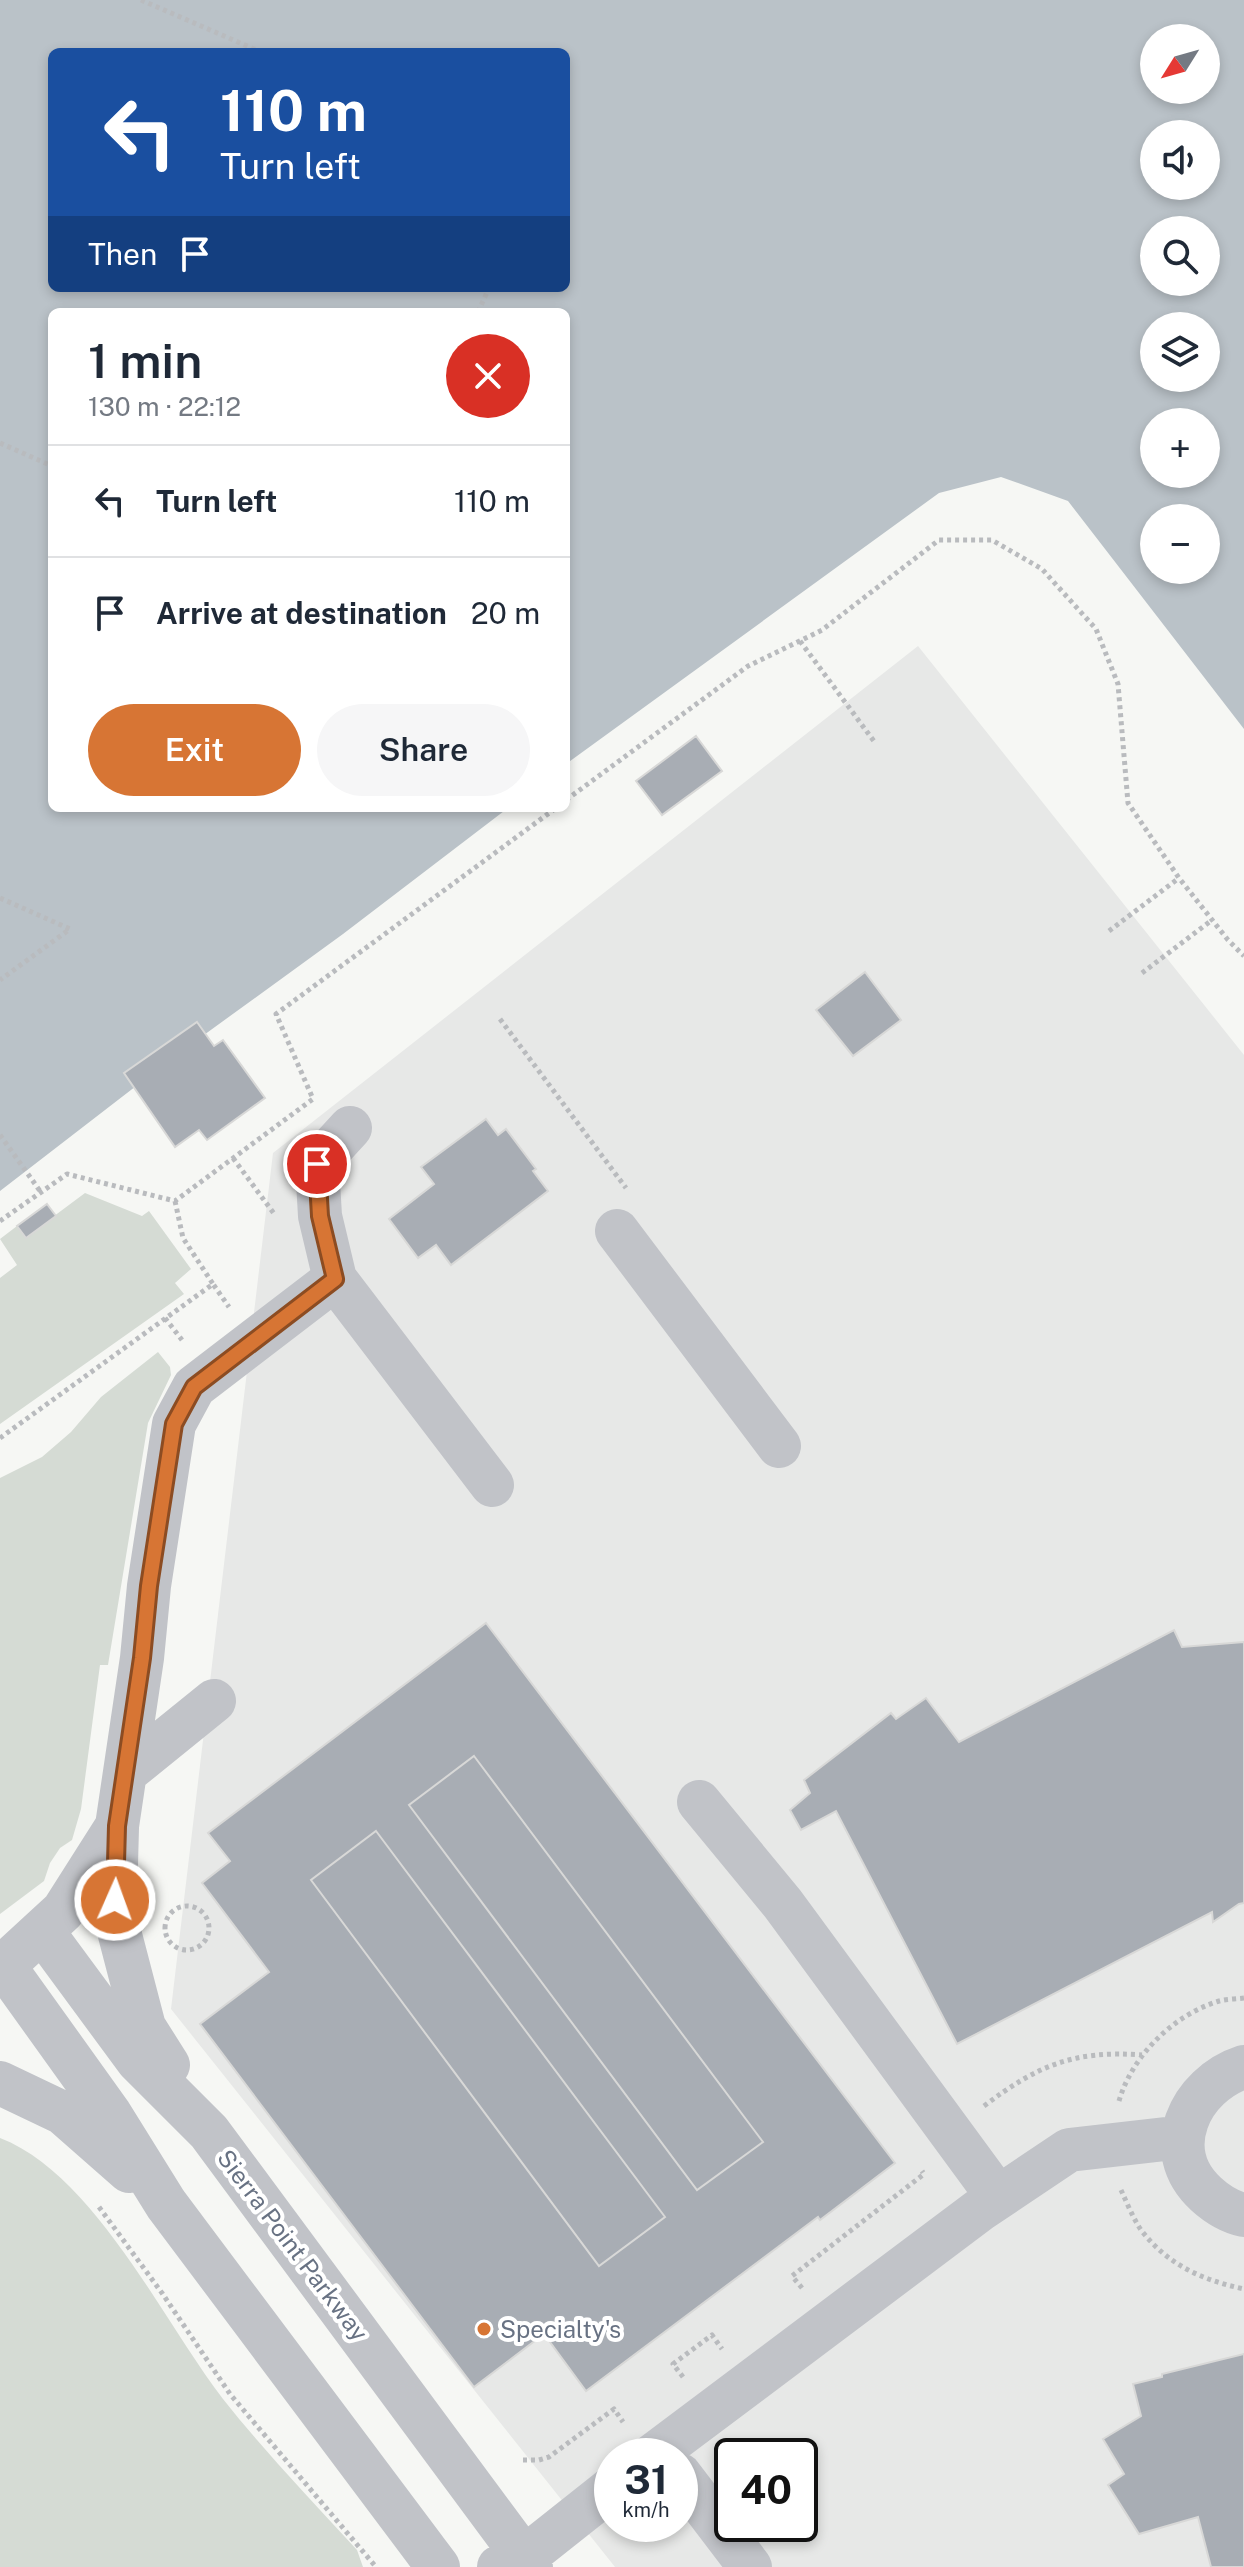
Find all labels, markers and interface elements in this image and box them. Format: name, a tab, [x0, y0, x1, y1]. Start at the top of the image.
north arrow	[1140, 24, 1220, 104]
map controls	[1140, 24, 1220, 584]
text: 110 m	[220, 78, 367, 144]
icon: left	[88, 80, 192, 184]
button: sound	[1140, 120, 1220, 200]
text: Turn left	[220, 145, 361, 187]
button: search	[1140, 216, 1220, 296]
icon: arrive	[173, 232, 217, 276]
text: Then	[88, 236, 157, 272]
button: layers	[1140, 312, 1220, 392]
text: 1 min	[88, 332, 202, 389]
button: close	[446, 334, 530, 418]
text: 130 m · 22:12	[88, 391, 241, 422]
button: +	[1140, 408, 1220, 488]
icon: left	[88, 479, 132, 523]
text: Turn left	[156, 483, 277, 519]
text: 110 m	[454, 483, 530, 519]
button: −	[1140, 504, 1220, 584]
icon: arrive	[88, 591, 132, 635]
text: Arrive at destination	[156, 595, 447, 631]
text: 20 m	[471, 595, 540, 631]
button: Exit	[88, 704, 301, 796]
button: Share	[317, 704, 530, 796]
pin	[283, 1130, 351, 1198]
icon: arrive	[295, 1142, 339, 1186]
position arrow	[73, 1858, 157, 1942]
street label: Sierra Point Parkway	[212, 2144, 374, 2346]
place label: Specialty's	[500, 2315, 621, 2343]
marker: Specialty's	[475, 2320, 493, 2338]
speed limit sign: 40	[714, 2438, 818, 2542]
text: 31	[624, 2456, 668, 2503]
text: km/h	[622, 2498, 670, 2522]

